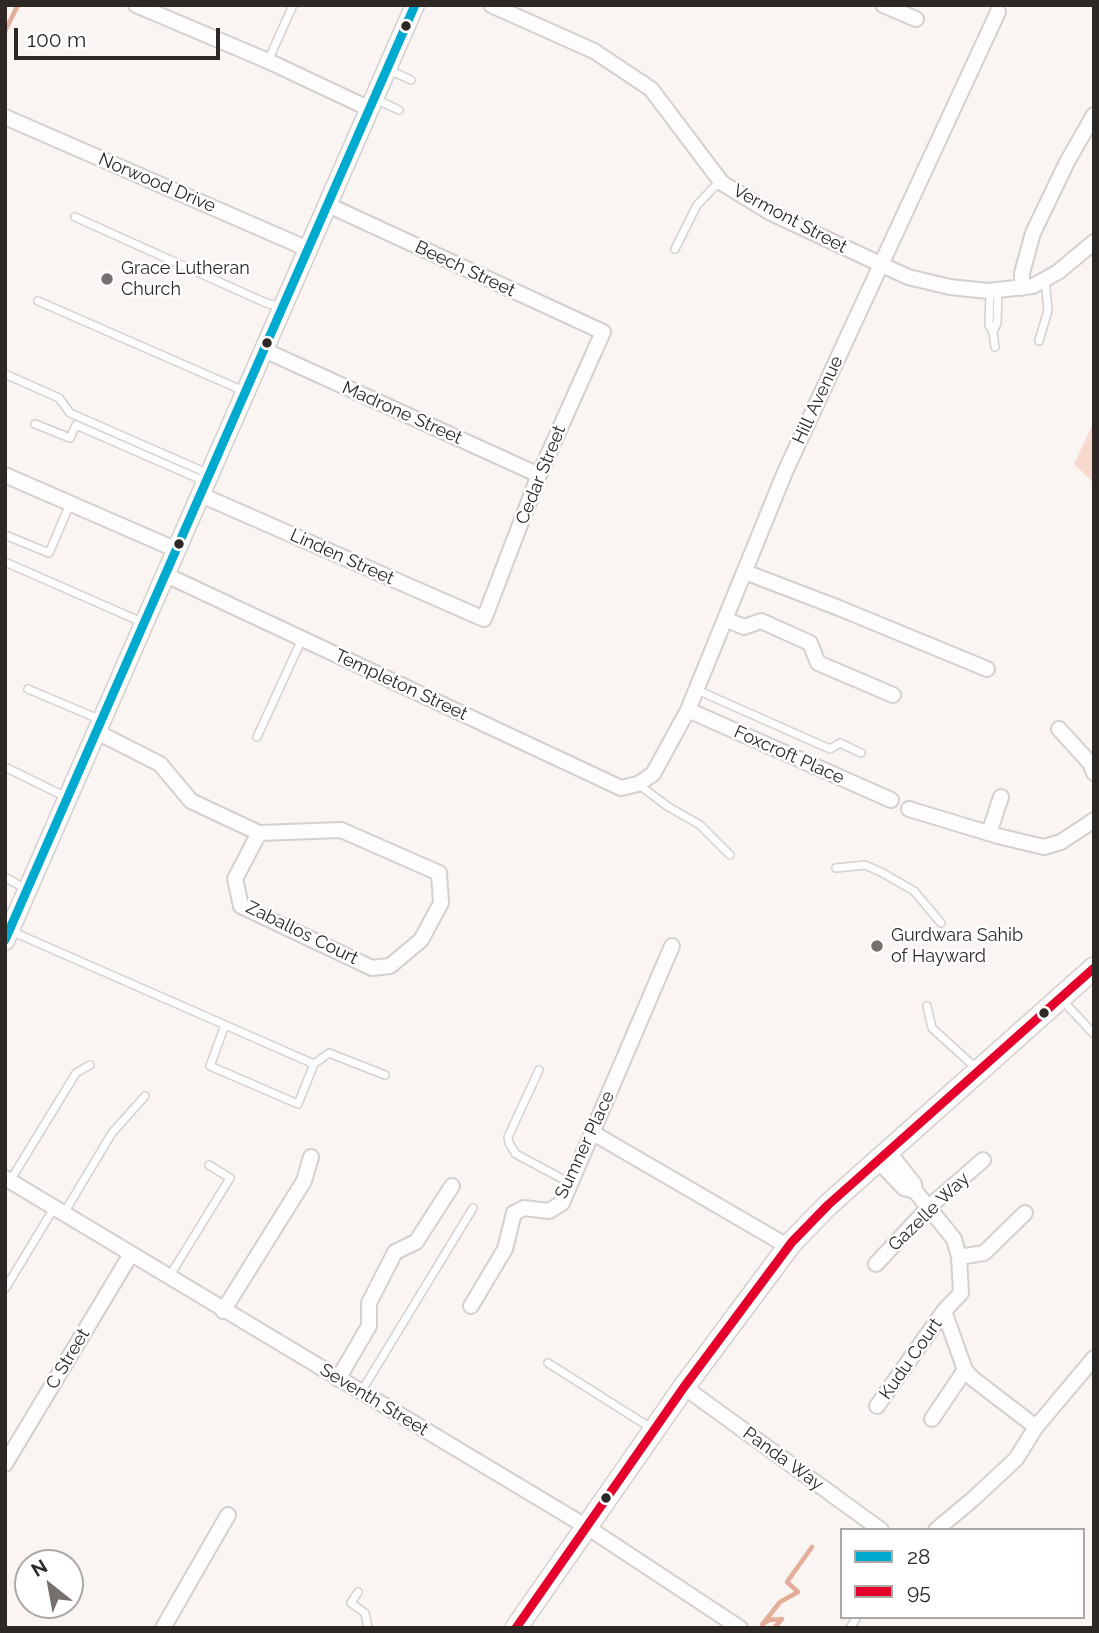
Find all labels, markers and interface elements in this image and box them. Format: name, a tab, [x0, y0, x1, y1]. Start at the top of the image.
scale bar	[18, 14, 224, 58]
unlabelled marker	[399, 19, 413, 33]
text: 100 m	[27, 27, 86, 52]
street label: Norwood Drive	[95, 149, 219, 217]
street label: Vermont Street	[729, 180, 851, 258]
street label: Beech Street	[412, 236, 518, 302]
place label: Grace Lutheran Church	[121, 258, 250, 300]
marker: Grace Lutheran Church	[99, 271, 115, 287]
unlabelled marker	[260, 336, 274, 350]
street label: Hill Avenue	[788, 352, 848, 448]
street label: Madrone Street	[339, 377, 465, 449]
street label: Cedar Street	[511, 422, 571, 528]
street label: Linden Street	[287, 524, 397, 590]
unlabelled marker	[172, 537, 186, 551]
street label: Templeton Street	[331, 645, 471, 725]
street label: Foxcroft Place	[731, 721, 847, 789]
street label: Zaballos Court	[242, 897, 362, 969]
place label: Gurdwara Sahib of Hayward	[891, 925, 1023, 968]
marker: Gurdwara Sahib of Hayward	[869, 938, 885, 954]
unlabelled marker	[1037, 1006, 1051, 1020]
street label: Sumner Place	[551, 1088, 619, 1202]
street label: Gazelle Way	[884, 1168, 974, 1256]
street label: Kudu Court	[875, 1314, 947, 1404]
street label: C Street	[42, 1325, 94, 1393]
street label: Seventh Street	[316, 1359, 432, 1441]
street label: Panda Way	[739, 1423, 827, 1495]
unlabelled marker	[599, 1491, 613, 1505]
legend	[840, 1528, 1085, 1619]
text: 28	[907, 1544, 930, 1569]
north arrow	[14, 1549, 84, 1619]
text: N	[27, 1555, 51, 1581]
text: 95	[907, 1579, 931, 1604]

